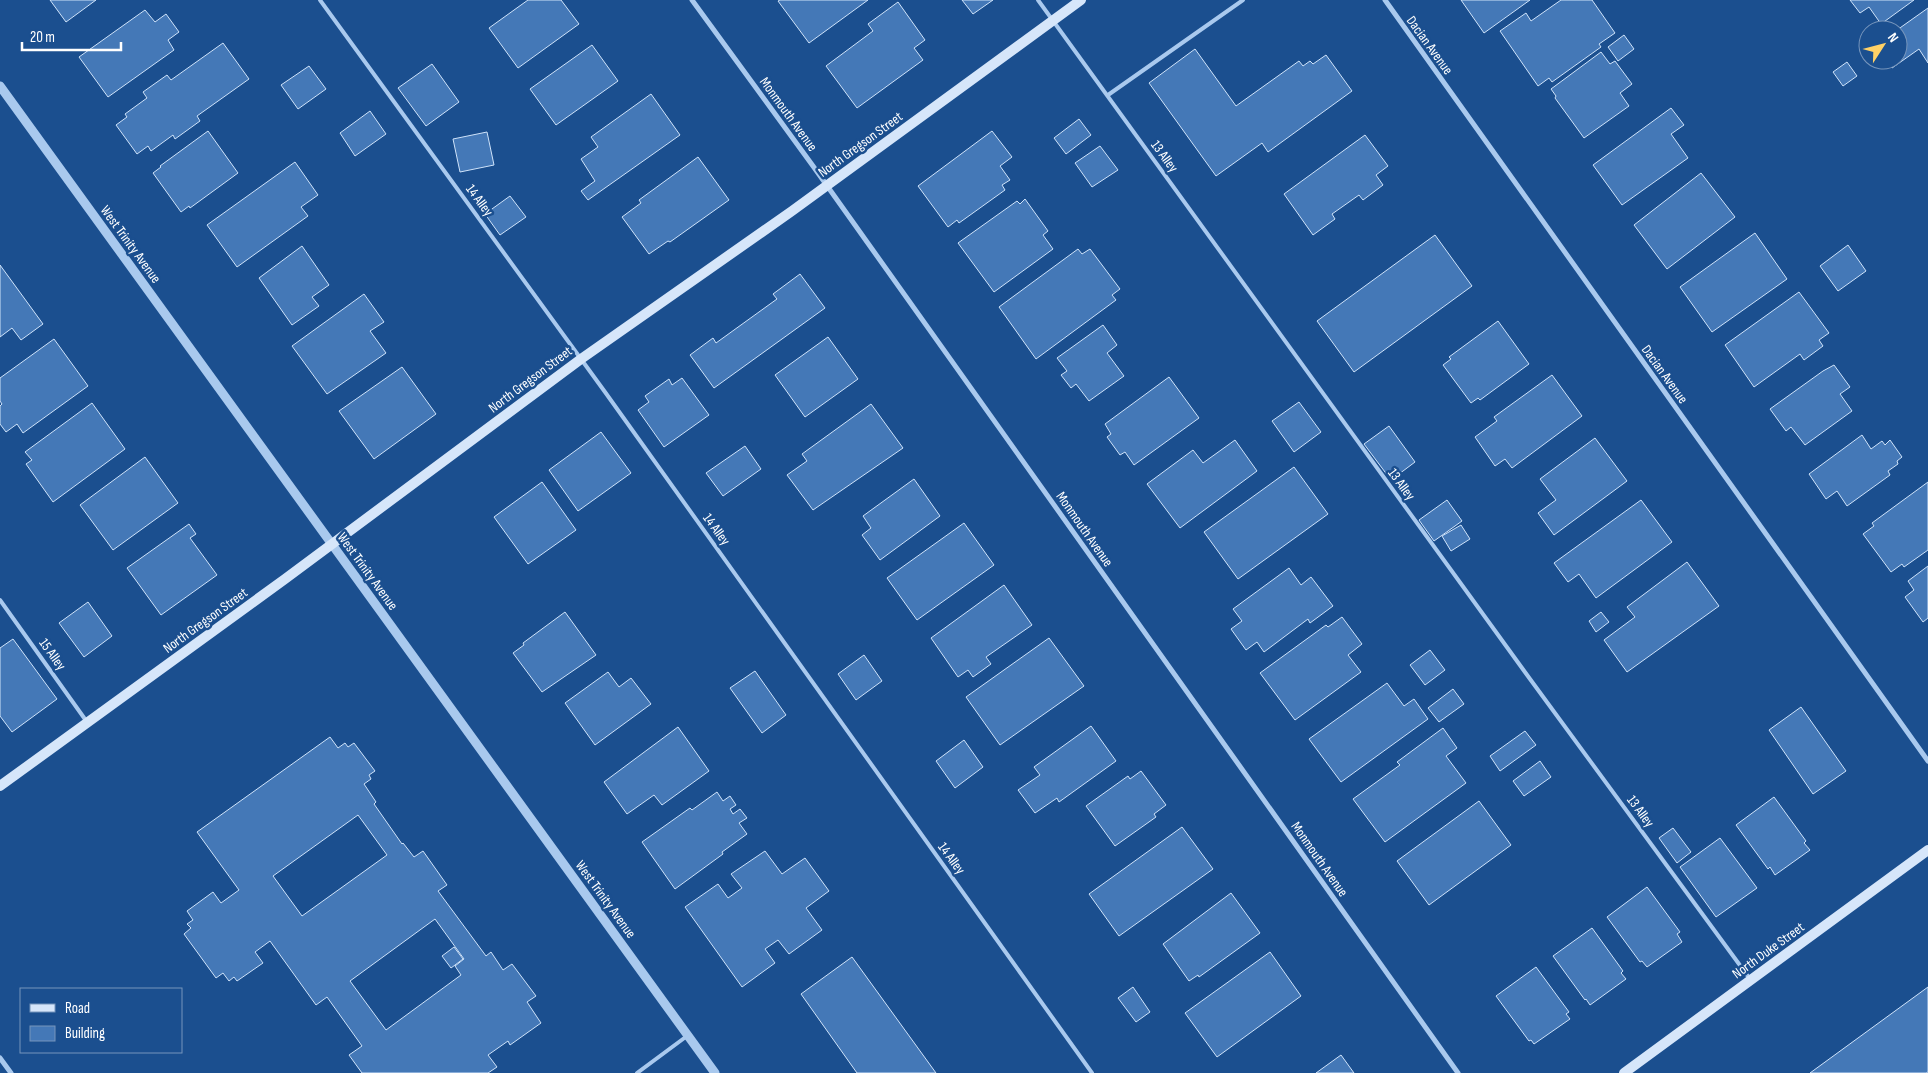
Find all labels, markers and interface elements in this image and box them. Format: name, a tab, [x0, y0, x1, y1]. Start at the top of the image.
street label: Dacian Avenue	[1403, 13, 1457, 78]
scale bar	[22, 20, 121, 52]
north arrow	[1858, 20, 1908, 70]
text: 20 m	[30, 28, 55, 47]
text: N	[1884, 30, 1902, 46]
street label: Monmouth Avenue	[756, 74, 821, 155]
street label: North Gregson Street	[815, 108, 906, 181]
street label: 13 Alley	[1147, 137, 1182, 176]
street label: 14 Alley	[462, 181, 497, 220]
street label: West Trinity Avenue	[97, 202, 165, 287]
street label: North Gregson Street	[485, 342, 575, 416]
street label: Dacian Avenue	[1638, 342, 1692, 407]
street label: 13 Alley	[1384, 465, 1419, 504]
street label: Monmouth Avenue	[1053, 489, 1117, 570]
street label: 14 Alley	[699, 510, 734, 549]
street label: West Trinity Avenue	[334, 529, 402, 614]
street label: North Gregson Street	[160, 584, 251, 657]
street label: 15 Alley	[35, 635, 70, 674]
street label: 13 Alley	[1623, 792, 1658, 831]
street label: Monmouth Avenue	[1288, 819, 1352, 900]
street label: 14 Alley	[934, 839, 969, 878]
street label: West Trinity Avenue	[572, 857, 640, 942]
street label: North Duke Street	[1729, 919, 1808, 982]
legend	[20, 988, 182, 1053]
text: Road	[65, 999, 90, 1018]
text: Building	[65, 1024, 105, 1043]

